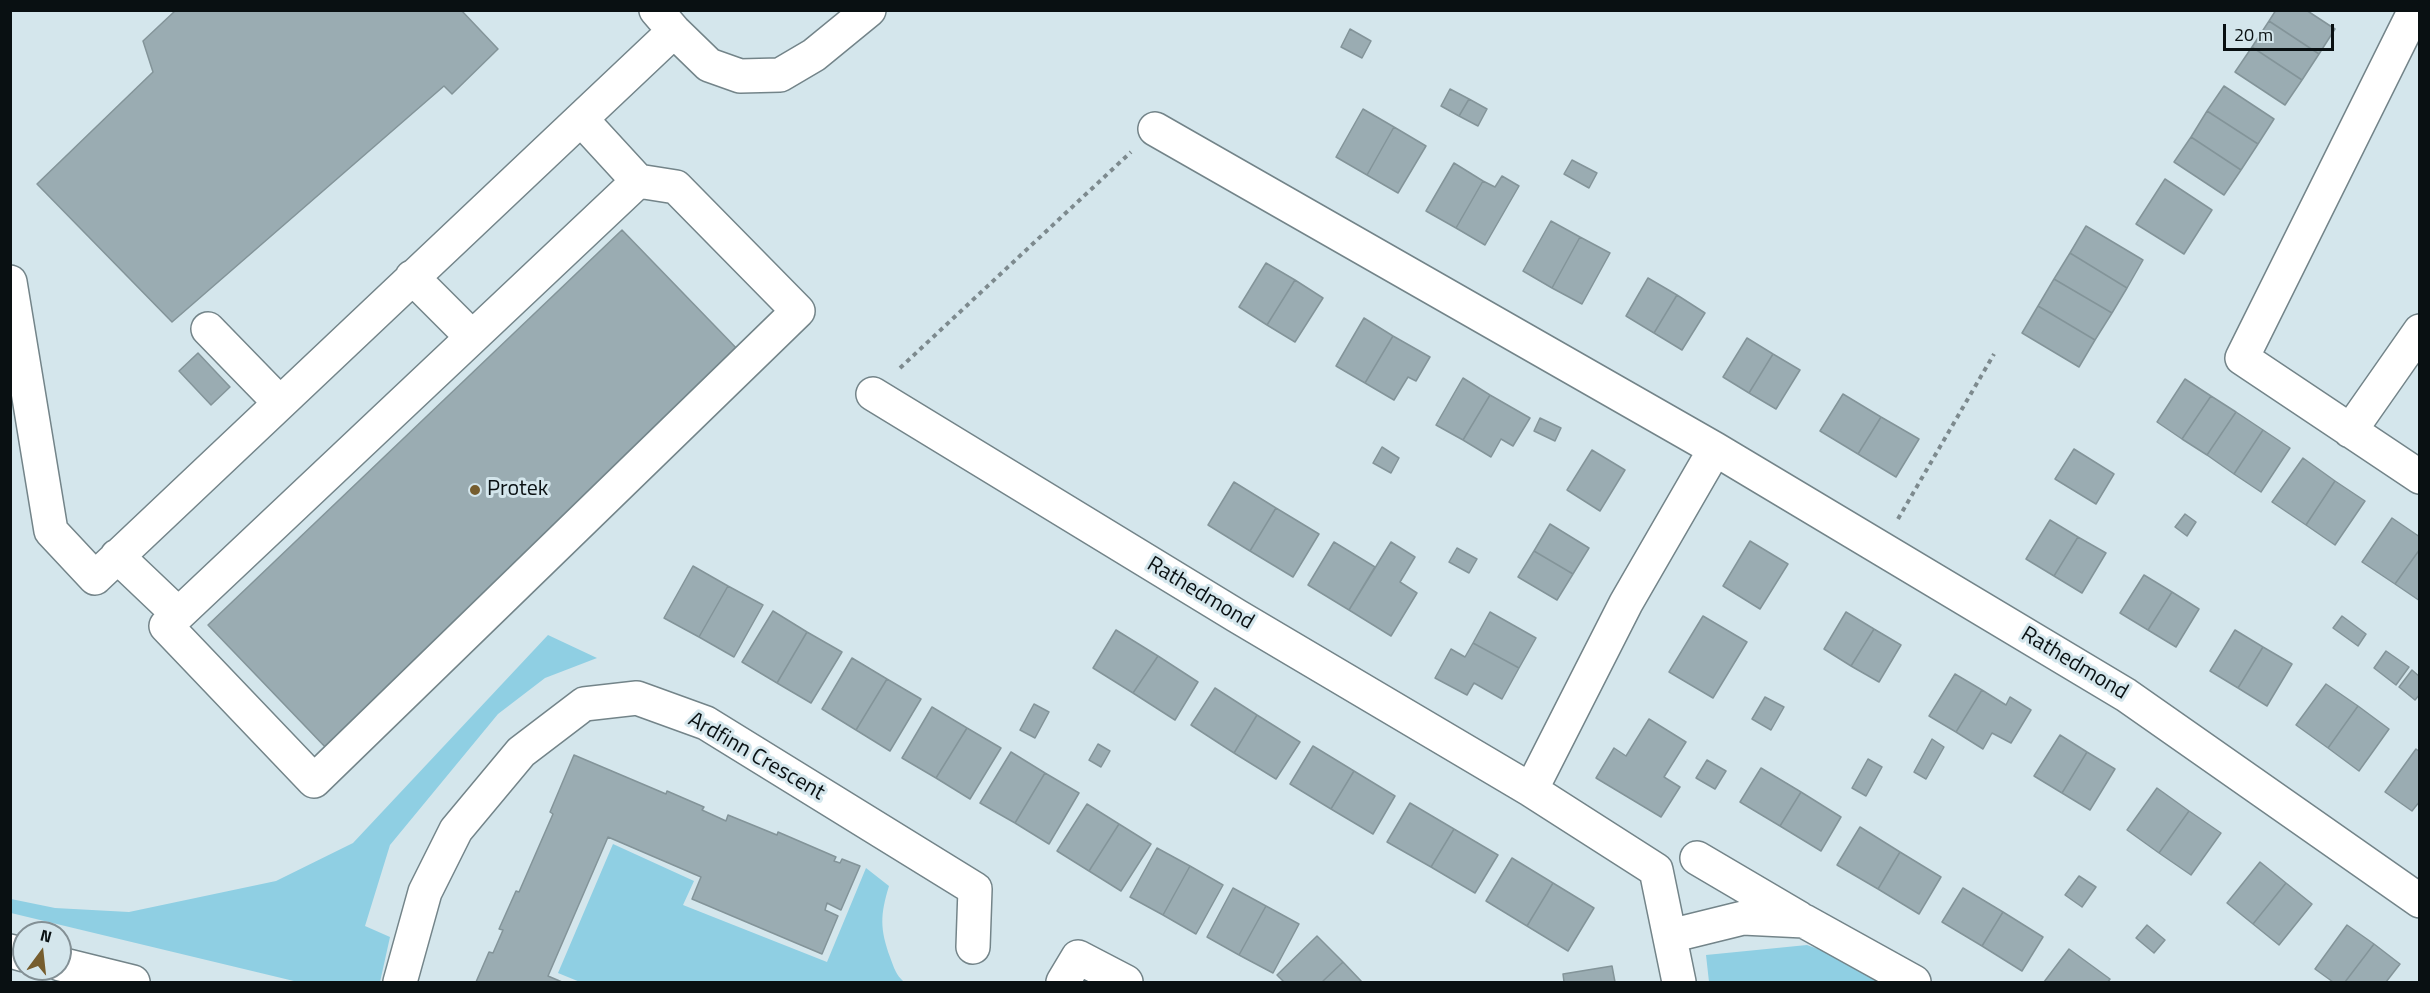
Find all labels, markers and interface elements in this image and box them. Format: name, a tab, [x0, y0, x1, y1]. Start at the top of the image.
scale bar	[2226, 12, 2337, 50]
text: 20 m	[2234, 21, 2273, 48]
place label: Protek	[487, 477, 548, 503]
marker: Protek	[468, 483, 482, 497]
street label: Rathedmond	[1142, 552, 1258, 636]
street label: Rathedmond	[2016, 622, 2132, 706]
street label: Ardfinn Crescent	[683, 707, 829, 807]
north arrow	[12, 921, 72, 981]
text: N	[38, 923, 55, 949]

